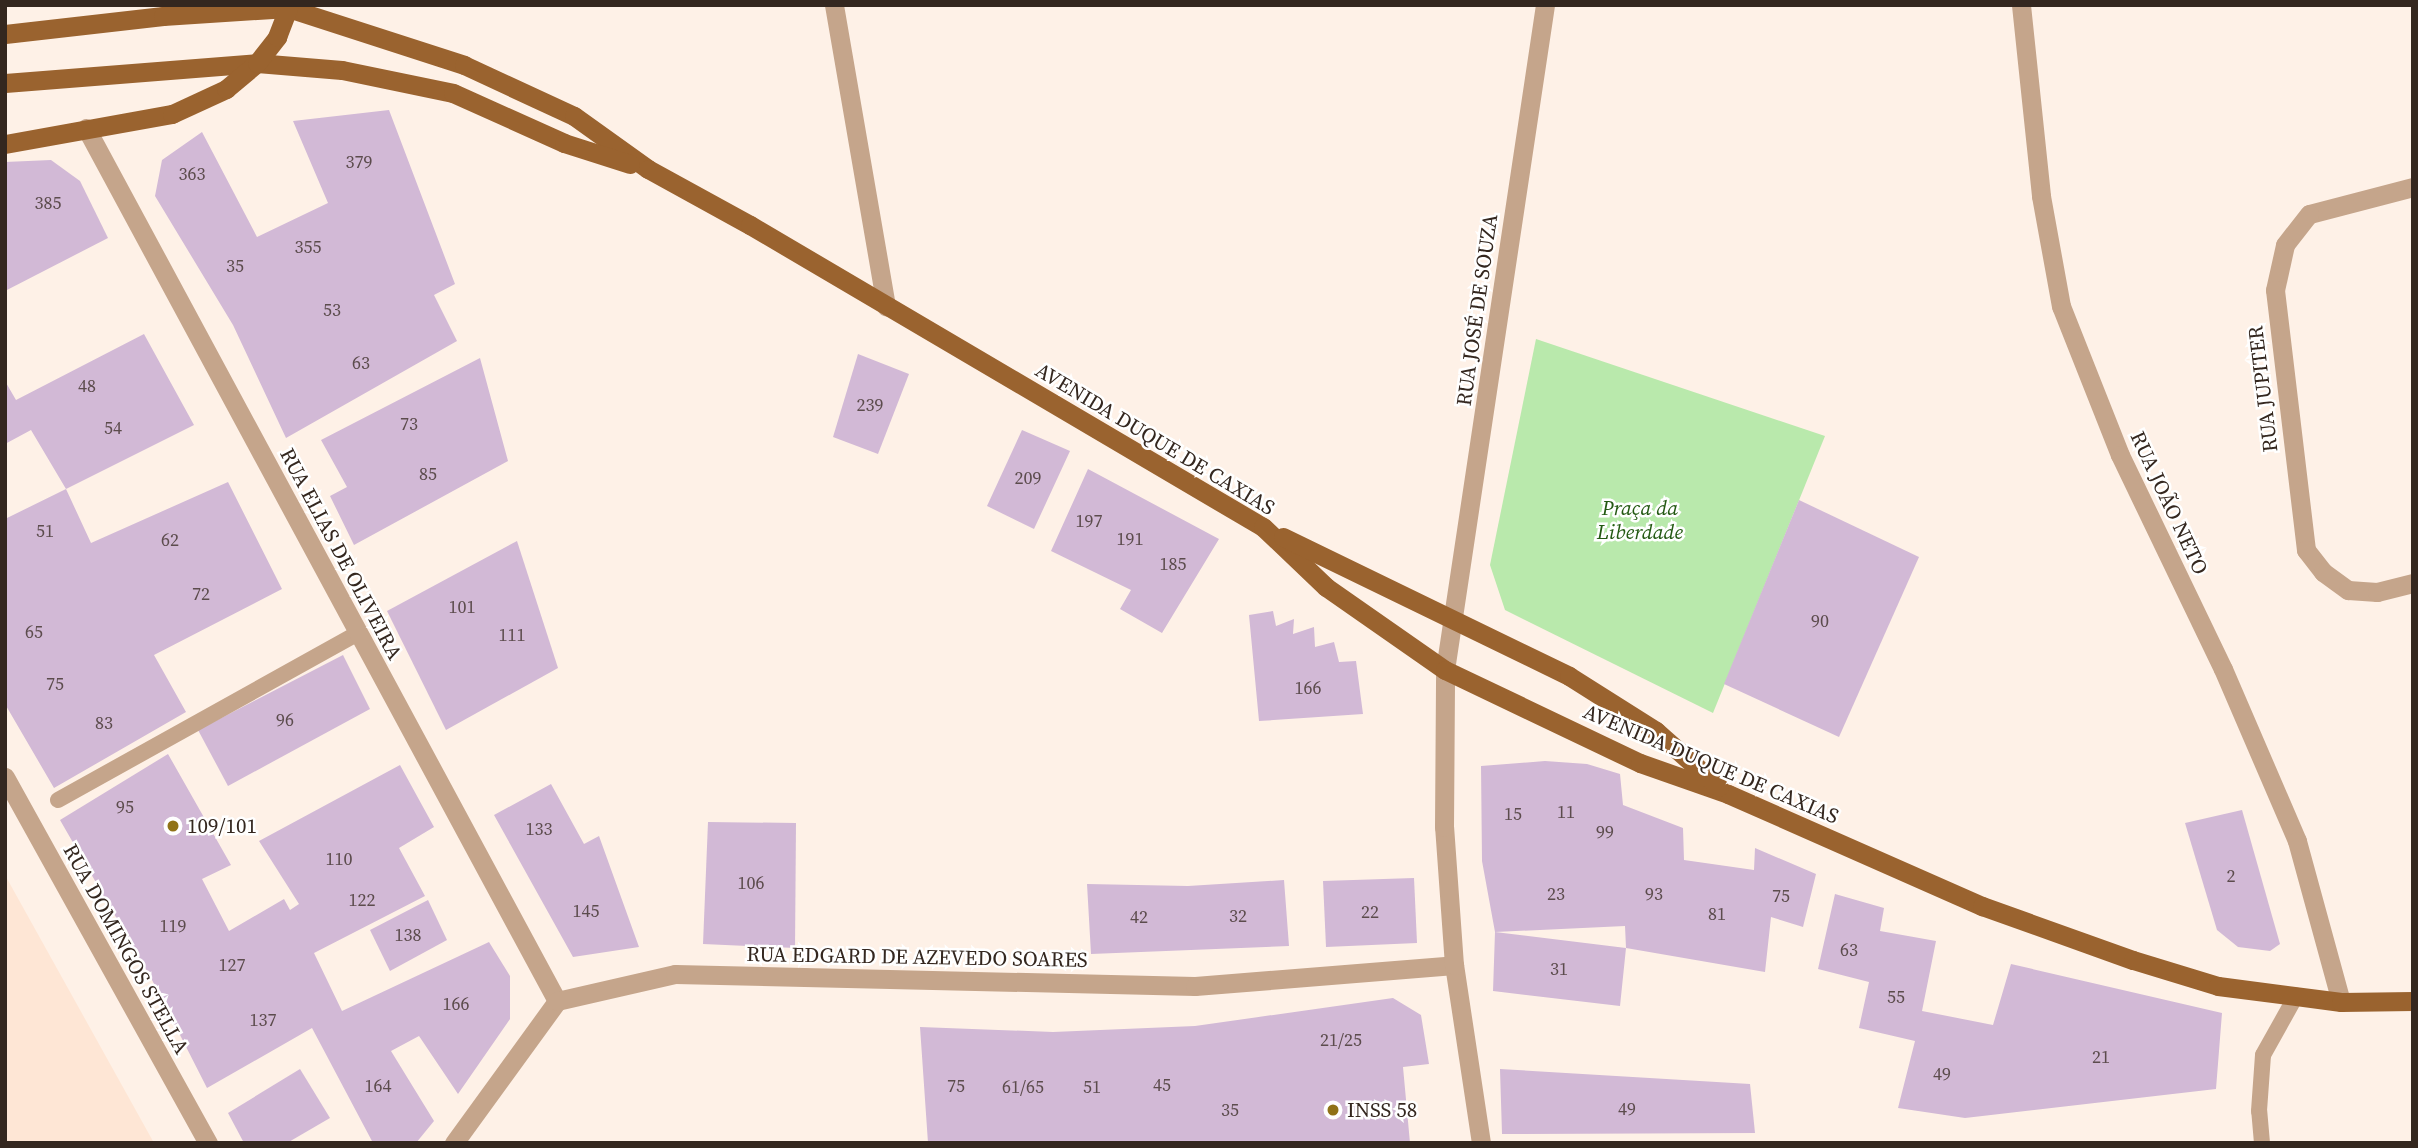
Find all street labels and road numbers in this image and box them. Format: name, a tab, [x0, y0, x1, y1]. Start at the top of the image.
street label: RUA JOSÉ DE SOUZA	[1451, 212, 1503, 408]
street label: RUA JUPITER	[2243, 324, 2283, 454]
street label: AVENIDA DUQUE DE CAXIAS	[1031, 357, 1279, 521]
street label: RUA JOÃO NETO	[2125, 427, 2213, 579]
street label: RUA ELIAS DE OLIVEIRA	[274, 444, 408, 664]
street label: AVENIDA DUQUE DE CAXIAS	[1580, 699, 1842, 829]
street label: RUA DOMINGOS STELLA	[58, 840, 194, 1058]
street label: RUA EDGARD DE AZEVEDO SOARES	[746, 941, 1088, 973]

